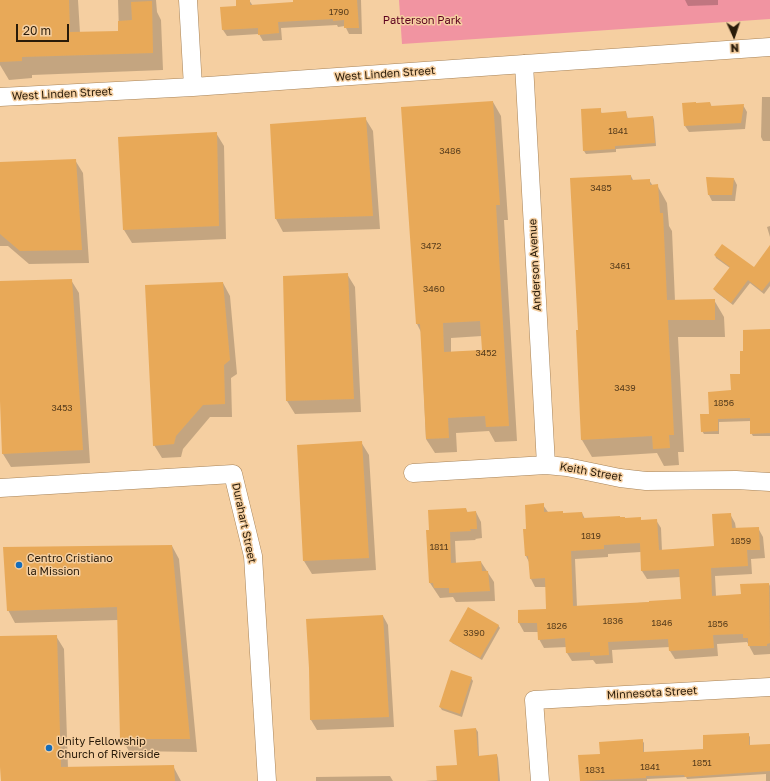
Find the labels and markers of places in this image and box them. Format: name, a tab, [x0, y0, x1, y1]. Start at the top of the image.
place label: Centro Cristiano la Mission	[27, 552, 113, 578]
marker: Centro Cristiano la Mission	[14, 560, 24, 570]
place label: Unity Fellowship Church of Riverside	[57, 735, 160, 761]
marker: Unity Fellowship Church of Riverside	[44, 743, 54, 753]

